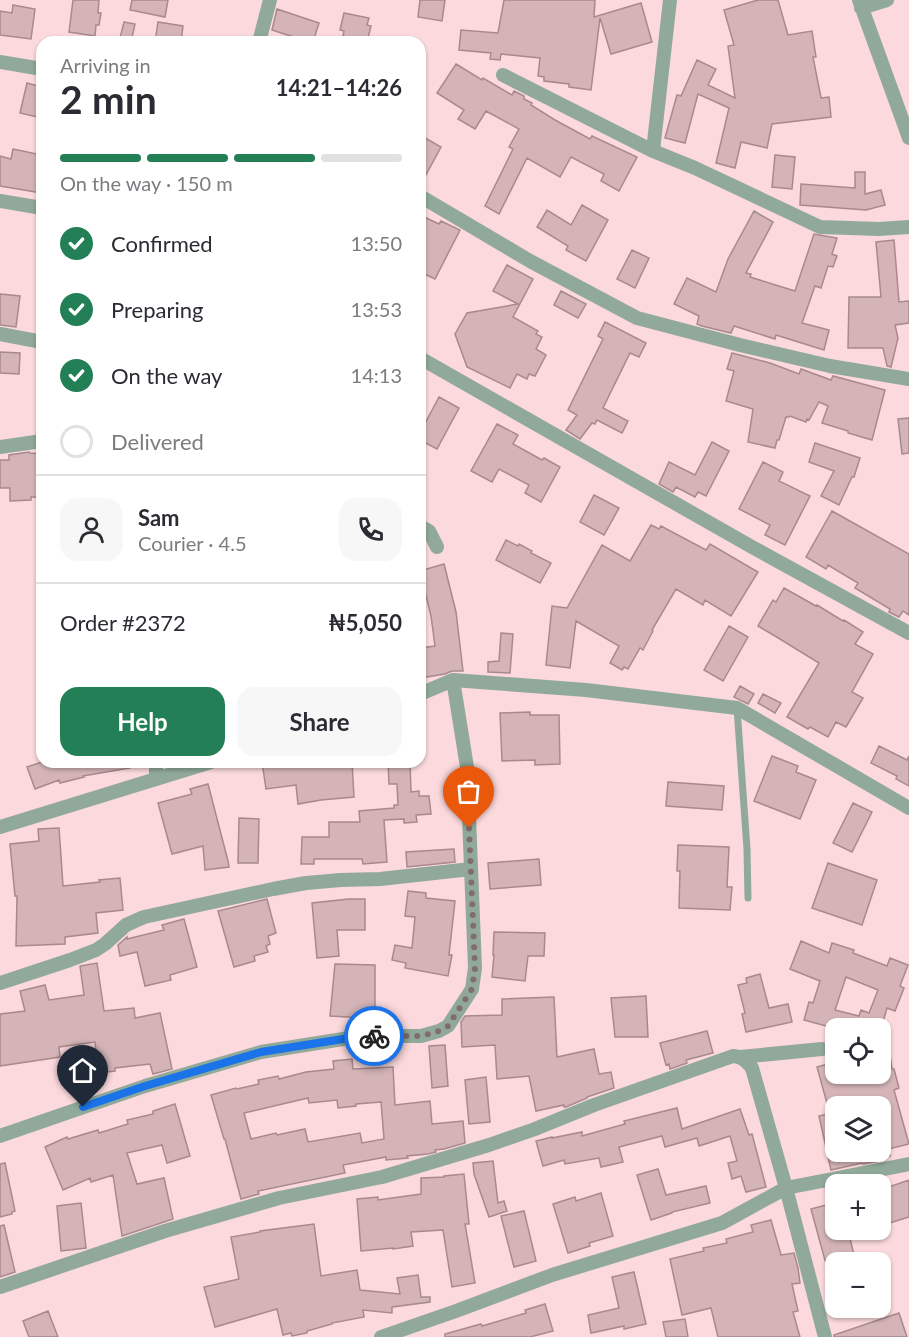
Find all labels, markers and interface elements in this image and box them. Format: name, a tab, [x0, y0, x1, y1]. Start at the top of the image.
text: Arriving in	[60, 53, 151, 77]
text: 14:21–14:26	[276, 74, 402, 101]
text: 2 min	[60, 76, 157, 122]
text: On the way · 150 m	[60, 171, 233, 195]
icon: check	[60, 227, 93, 260]
text: Confirmed	[111, 230, 213, 257]
text: 13:50	[351, 231, 402, 255]
icon: check	[60, 293, 93, 326]
text: Preparing	[111, 296, 203, 323]
text: 13:53	[351, 297, 402, 321]
icon: check	[60, 359, 93, 392]
text: On the way	[111, 362, 222, 389]
text: 14:13	[351, 363, 402, 387]
text: Delivered	[111, 428, 204, 455]
button: person	[60, 498, 123, 561]
button: phone	[339, 498, 402, 561]
text: Sam	[138, 504, 180, 531]
text: Courier · 4.5	[138, 531, 247, 555]
text: Order #2372	[60, 609, 186, 636]
text: ₦5,050	[328, 609, 402, 636]
button: Help	[60, 687, 225, 756]
button: Share	[237, 687, 402, 756]
pin	[443, 766, 494, 828]
icon: bag	[452, 775, 485, 808]
courier	[344, 1006, 404, 1066]
map controls	[825, 1018, 891, 1318]
button: locate	[825, 1018, 891, 1084]
icon: bike	[358, 1020, 391, 1053]
pin	[57, 1045, 108, 1107]
icon: home	[66, 1054, 99, 1087]
button: layers	[825, 1096, 891, 1162]
button: +	[825, 1174, 891, 1240]
button: −	[825, 1252, 891, 1318]

